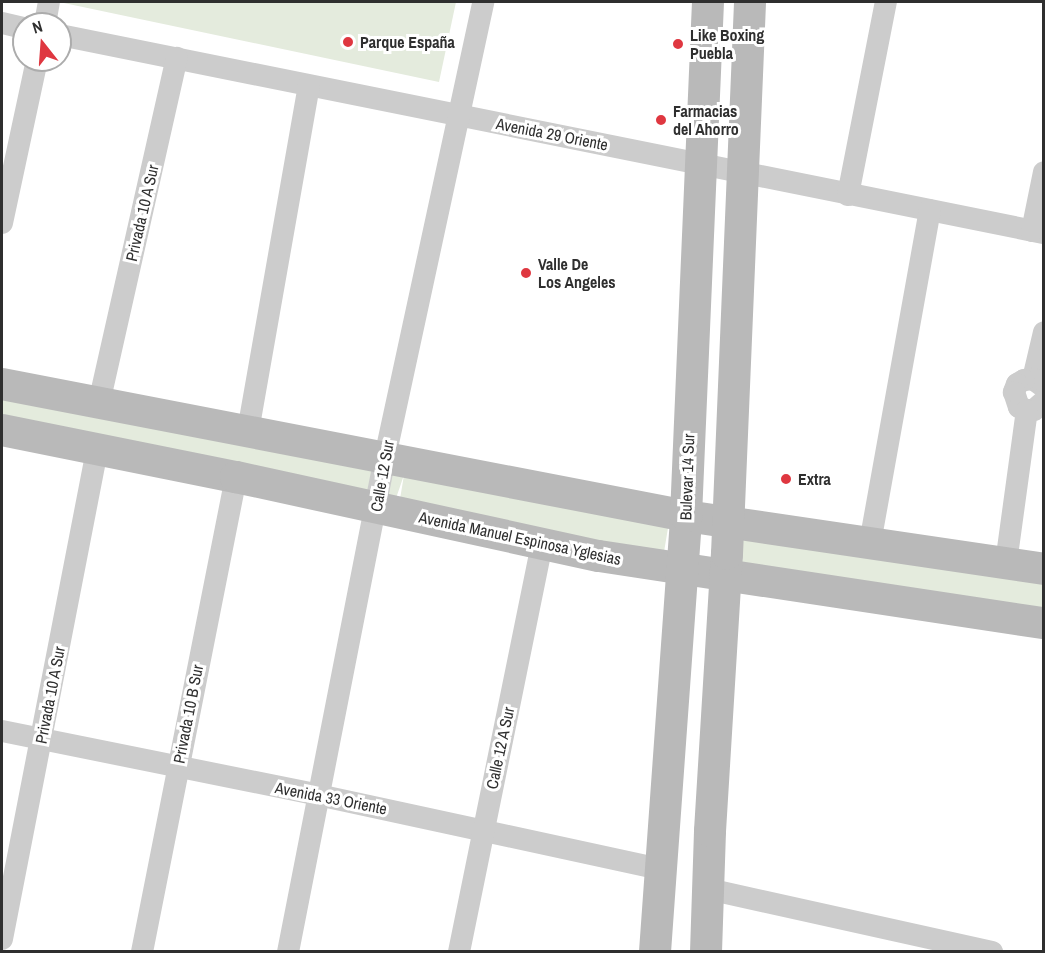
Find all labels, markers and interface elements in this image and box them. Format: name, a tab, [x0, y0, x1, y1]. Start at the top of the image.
north arrow	[12, 12, 72, 72]
text: N	[30, 15, 45, 39]
place label: Like Boxing Puebla	[690, 25, 764, 63]
place label: Parque España	[360, 32, 455, 52]
marker: Parque España	[341, 35, 355, 49]
marker: Like Boxing Puebla	[671, 37, 685, 51]
place label: Farmacias del Ahorro	[673, 101, 739, 139]
marker: Farmacias del Ahorro	[654, 113, 668, 127]
street label: Avenida 29 Oriente	[494, 114, 610, 154]
street label: Privada 10 A Sur	[121, 162, 163, 264]
place label: Valle De Los Angeles	[538, 254, 616, 292]
marker: Valle De Los Angeles	[519, 266, 533, 280]
street label: Bulevar 14 Sur	[676, 433, 698, 521]
street label: Calle 12 Sur	[366, 439, 398, 513]
place label: Extra	[798, 469, 831, 489]
marker: Extra	[779, 472, 793, 486]
street label: Avenida Manuel Espinosa Yglesias	[417, 507, 623, 569]
street label: Privada 10 A Sur	[31, 644, 69, 746]
street label: Privada 10 B Sur	[169, 663, 207, 765]
street label: Calle 12 A Sur	[482, 705, 518, 791]
street label: Avenida 33 Oriente	[273, 778, 389, 818]

